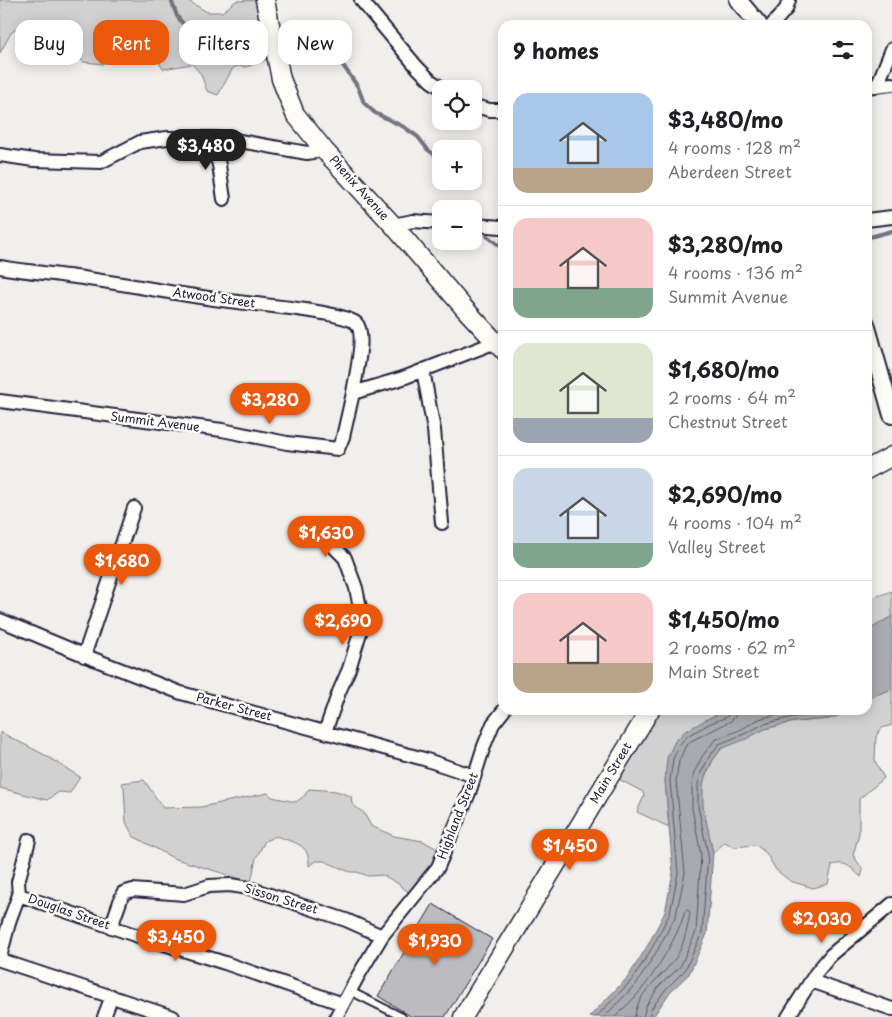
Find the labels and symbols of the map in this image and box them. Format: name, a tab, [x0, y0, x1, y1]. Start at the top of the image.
pin: $3,480	[165, 128, 247, 171]
street label: Phenix Avenue	[326, 151, 394, 224]
street label: Atwood Street	[172, 282, 257, 312]
pin: $3,280	[229, 382, 311, 425]
street label: Summit Avenue	[109, 407, 201, 435]
pin: $1,630	[285, 516, 367, 558]
pin: $1,680	[81, 544, 163, 586]
pin: $2,690	[302, 604, 384, 646]
street label: Parker Street	[195, 687, 274, 725]
street label: Main Street	[585, 738, 636, 806]
street label: Highland Street	[432, 770, 482, 862]
pin: $1,450	[529, 828, 611, 871]
street label: Sisson Street	[242, 878, 320, 918]
street label: Douglas Street	[26, 889, 113, 934]
pin: $2,030	[781, 902, 863, 944]
pin: $3,450	[135, 920, 217, 962]
pin: $1,930	[394, 924, 476, 966]

